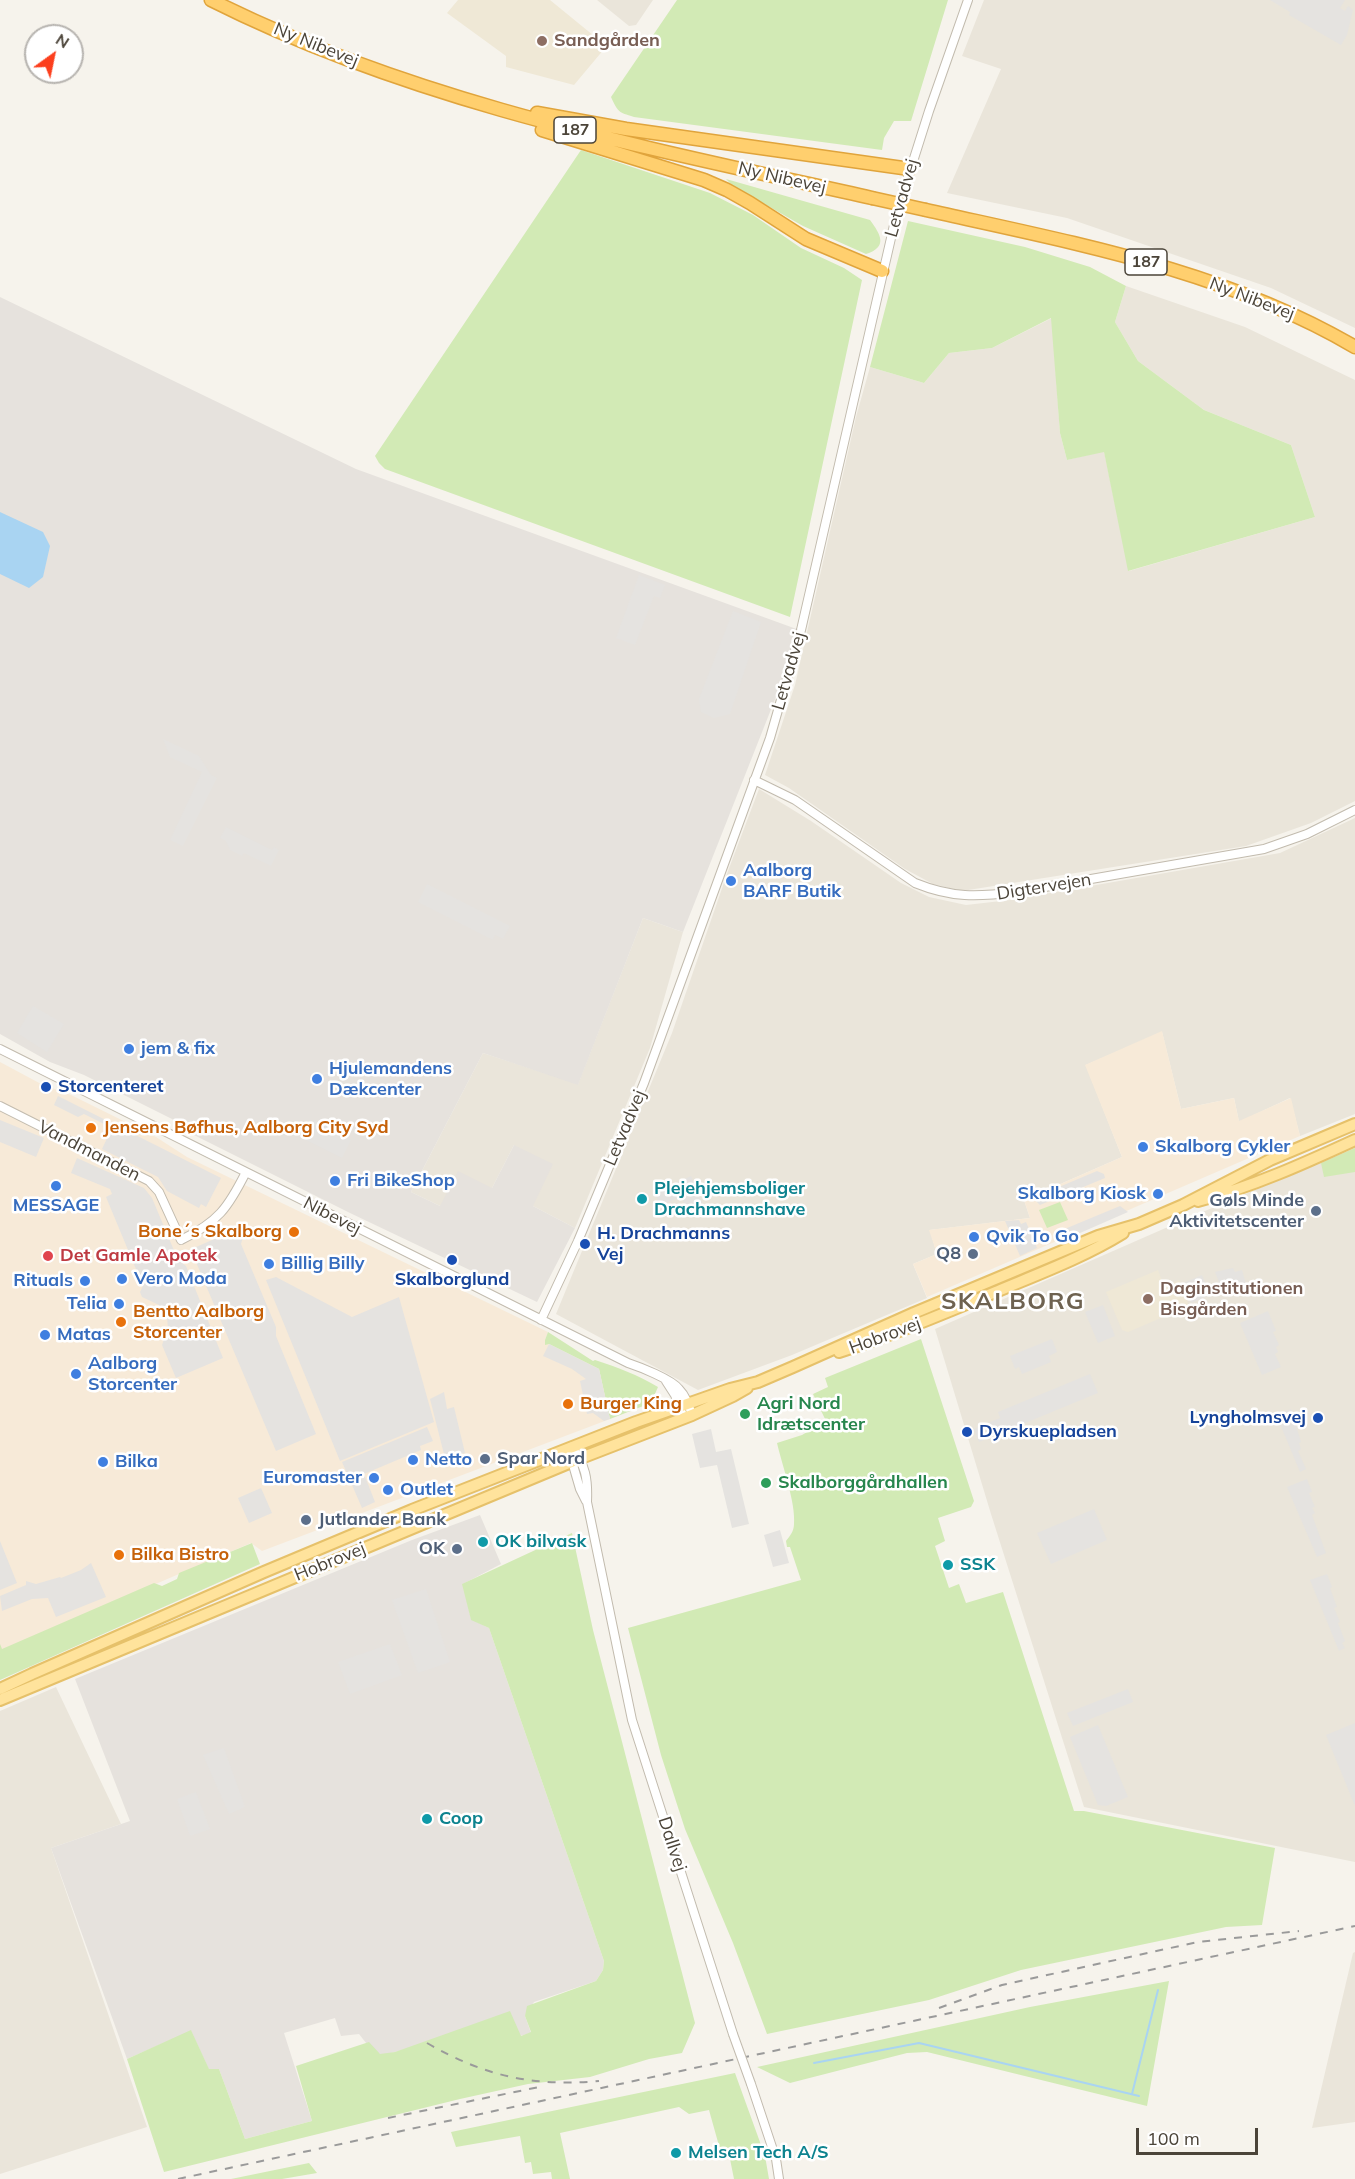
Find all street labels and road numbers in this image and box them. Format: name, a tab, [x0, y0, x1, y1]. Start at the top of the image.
street label: Ny Nibevej	[271, 18, 361, 72]
road number: 187	[554, 117, 596, 143]
street label: Letvadvej	[881, 156, 923, 240]
street label: Ny Nibevej	[736, 157, 828, 199]
road number: 187	[1125, 249, 1167, 275]
street label: Ny Nibevej	[1206, 273, 1298, 325]
street label: Letvadvej	[768, 629, 810, 713]
street label: Digtervejen	[995, 869, 1093, 905]
street label: Letvadvej	[599, 1087, 651, 1169]
street label: Vandmanden	[34, 1116, 144, 1186]
street label: Nibevej	[300, 1192, 364, 1240]
street label: Hobrovej	[846, 1313, 924, 1359]
street label: Hobrovej	[291, 1538, 369, 1586]
street label: Dallvej	[653, 1814, 691, 1874]

